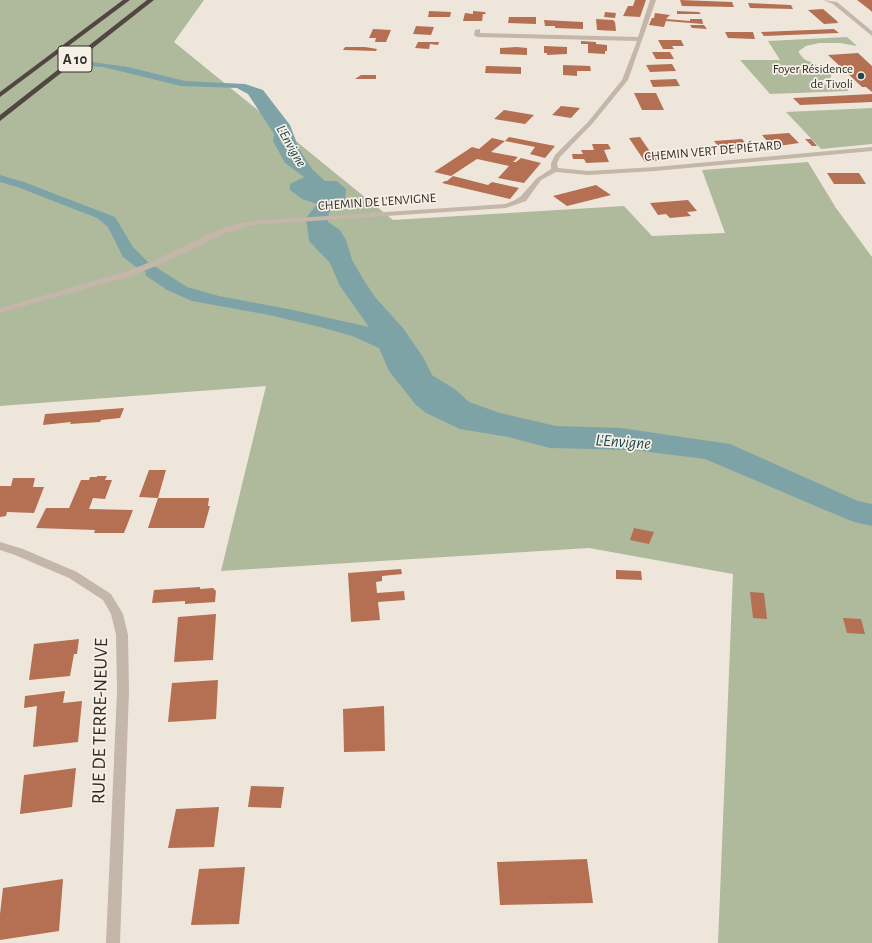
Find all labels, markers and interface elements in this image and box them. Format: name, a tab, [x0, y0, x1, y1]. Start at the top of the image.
road number: A 10	[58, 46, 92, 72]
place label: Foyer Résidence de Tivoli	[773, 61, 853, 92]
marker: Foyer Résidence de Tivoli	[856, 71, 866, 81]
water label: L'Envigne	[272, 122, 310, 170]
street label: CHEMIN VERT DE PIÉTARD	[644, 137, 782, 165]
street label: CHEMIN DE L'ENVIGNE	[317, 190, 437, 214]
water label: L'Envigne	[595, 430, 651, 454]
street label: RUE DE TERRE-NEUVE	[87, 638, 113, 804]

